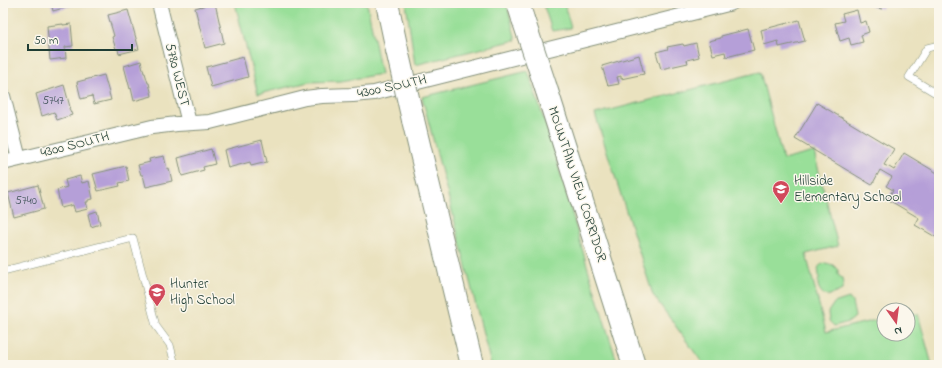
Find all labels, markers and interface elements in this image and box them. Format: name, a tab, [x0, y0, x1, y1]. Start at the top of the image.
scale bar	[28, 26, 132, 52]
text: 50 m	[34, 32, 58, 50]
street label: 5780 WEST	[159, 41, 195, 109]
street label: 4300 SOUTH	[355, 69, 429, 105]
house number: 5747	[42, 92, 64, 110]
street label: MOUNTAIN VIEW CORRIDOR	[542, 104, 612, 265]
street label: 4300 SOUTH	[38, 126, 112, 164]
place label: Hillside Elementary School	[794, 171, 901, 209]
school or university icon: Hillside Elementary School	[771, 179, 791, 204]
house number: 5740	[15, 192, 37, 210]
place label: Hunter High School	[170, 274, 235, 312]
school or university icon: Hunter High School	[147, 282, 167, 307]
north arrow	[876, 302, 916, 342]
text: N	[893, 322, 904, 339]

